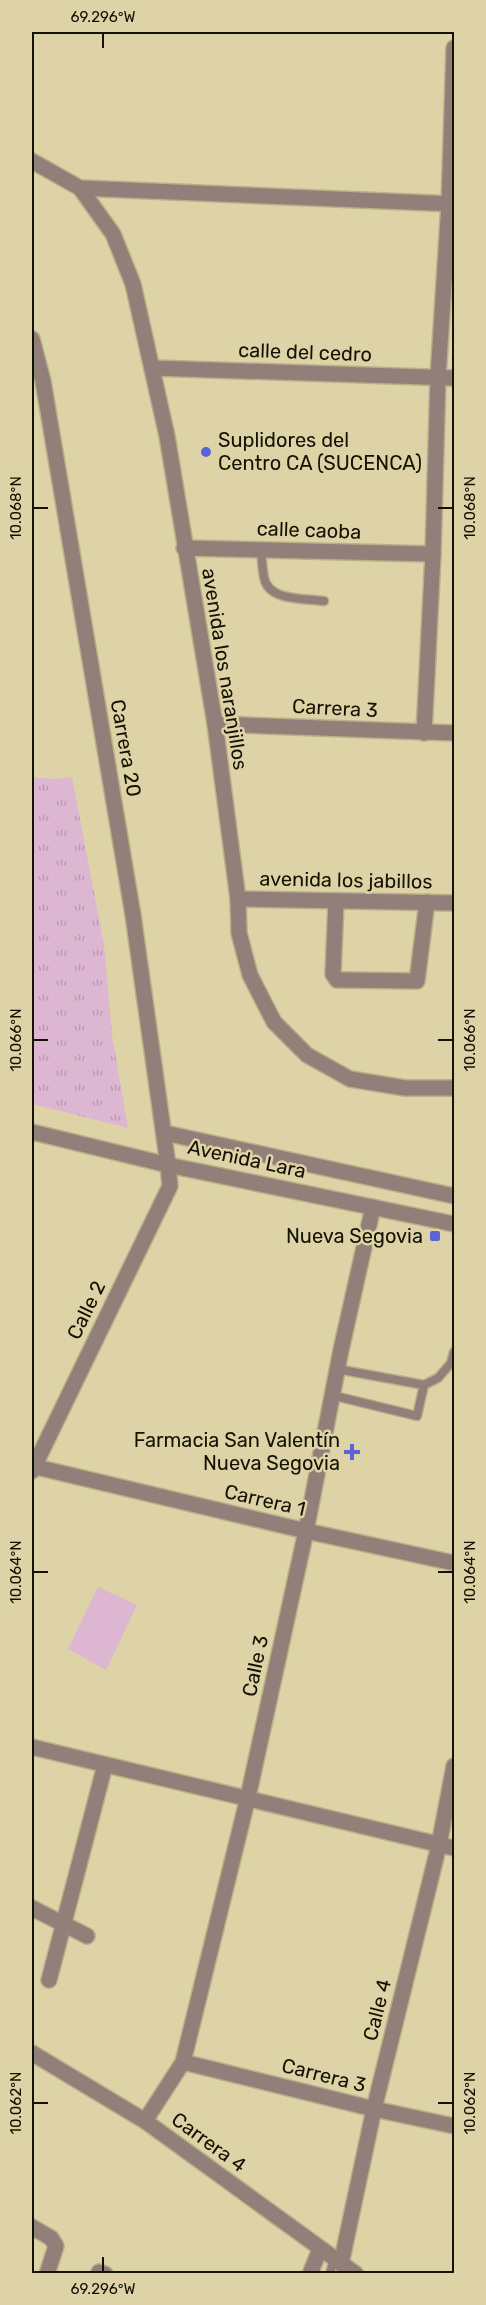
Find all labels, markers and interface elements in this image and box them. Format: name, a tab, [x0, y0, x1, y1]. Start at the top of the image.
text: 69.296°W	[70, 8, 136, 26]
street label: calle del cedro	[238, 338, 372, 366]
place label: Suplidores del Centro CA (SUCENCA)	[218, 428, 422, 475]
marker: Suplidores del Centro CA (SUCENCA)	[199, 445, 213, 459]
text: 10.068°N	[7, 476, 25, 540]
text: 10.068°N	[461, 476, 479, 540]
street label: calle caoba	[256, 516, 362, 544]
street label: avenida los naranjillos	[197, 566, 253, 772]
street label: Carrera 3	[291, 694, 379, 722]
street label: Carrera 20	[106, 697, 146, 799]
street label: avenida los jabillos	[259, 866, 433, 894]
text: 10.066°N	[7, 1008, 25, 1072]
text: 10.066°N	[461, 1008, 479, 1072]
street label: Avenida Lara	[186, 1135, 308, 1183]
place label: Nueva Segovia	[286, 1224, 423, 1248]
marker: Nueva Segovia	[428, 1229, 442, 1243]
street label: Calle 2	[62, 1277, 110, 1343]
place label: Farmacia San Valentín Nueva Segovia	[134, 1428, 340, 1475]
marker: Farmacia San Valentín Nueva Segovia	[345, 1445, 359, 1459]
street label: Carrera 1	[222, 1479, 308, 1521]
text: 10.064°N	[7, 1540, 25, 1604]
text: 10.064°N	[461, 1540, 479, 1604]
street label: Calle 3	[237, 1633, 273, 1699]
street label: Calle 4	[358, 1977, 396, 2043]
street label: Carrera 3	[279, 2053, 369, 2097]
text: 10.062°N	[7, 2072, 25, 2134]
text: 10.062°N	[461, 2072, 479, 2134]
street label: Carrera 4	[167, 2107, 251, 2177]
text: 69.296°W	[70, 2280, 136, 2298]

